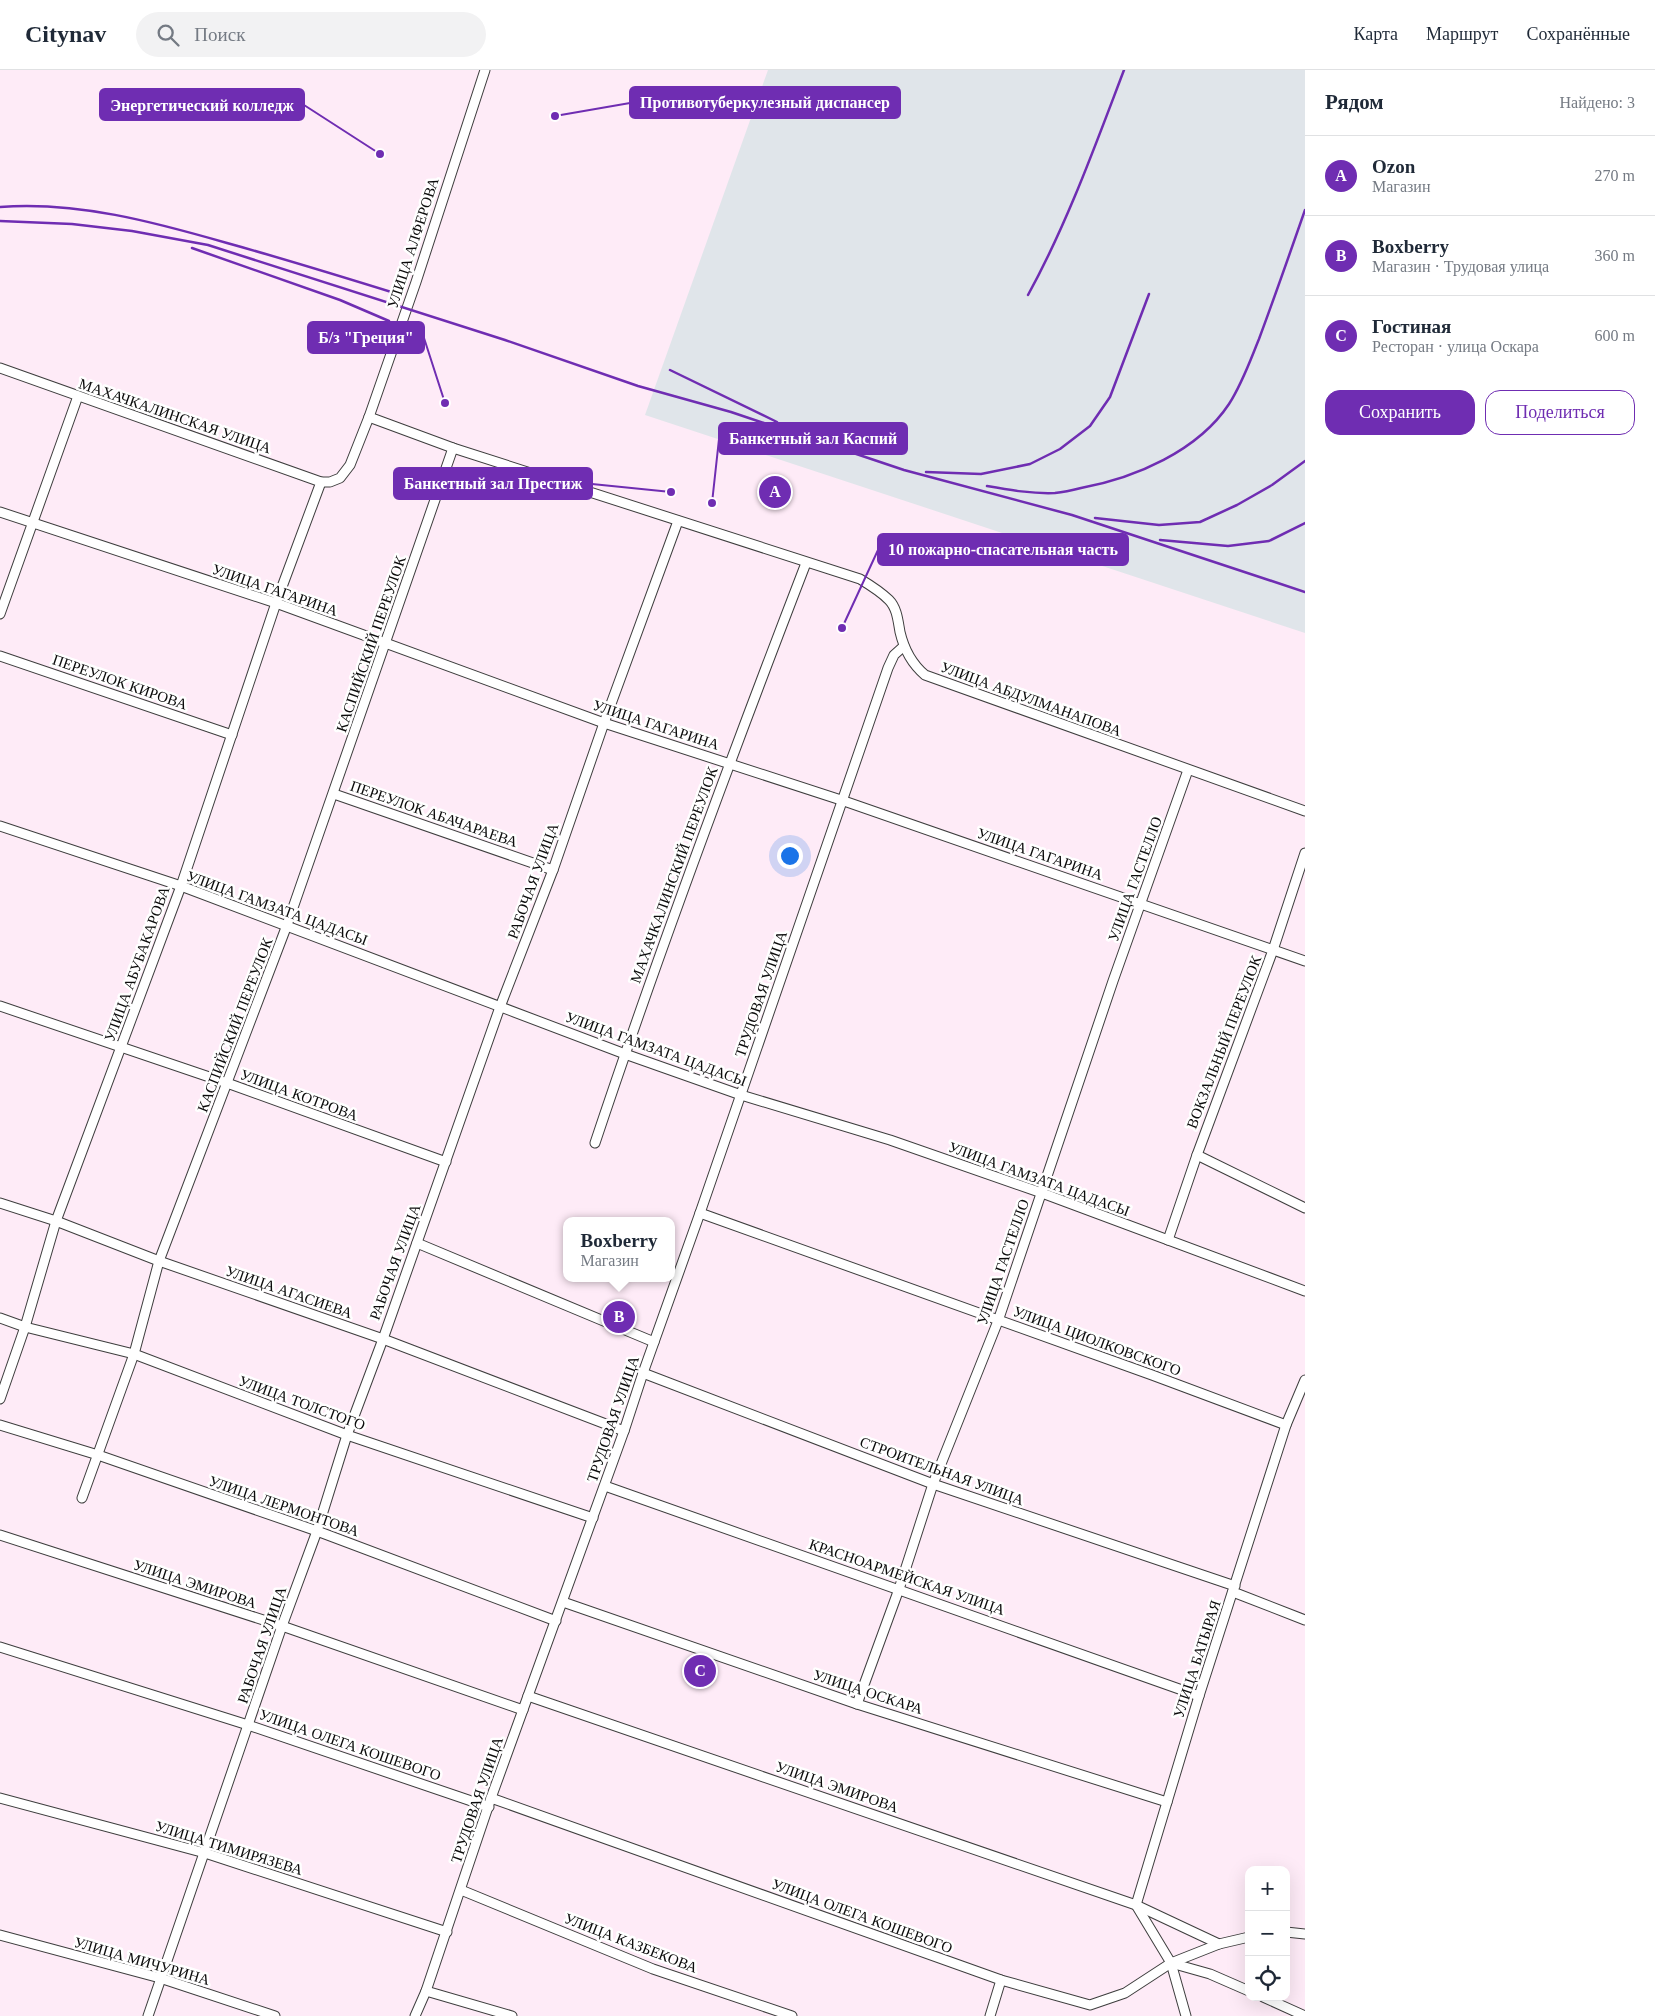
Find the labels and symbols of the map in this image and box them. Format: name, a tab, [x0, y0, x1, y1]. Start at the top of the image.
callout: Противотуберкулезный диспансер	[630, 87, 900, 118]
callout: Энергетический колледж	[100, 89, 304, 120]
text: Противотуберкулезный диспансер	[640, 94, 890, 112]
text: Энергетический колледж	[110, 97, 294, 115]
street label: УЛИЦА АЛФЕРОВА	[384, 175, 442, 310]
callout: Б/з "Греция"	[308, 322, 424, 353]
text: Б/з "Греция"	[318, 329, 414, 347]
street label: МАХАЧКАЛИНСКАЯ УЛИЦА	[77, 376, 273, 457]
callout: Банкетный зал Каспий	[719, 423, 907, 454]
text: Банкетный зал Каспий	[729, 430, 897, 447]
callout: Банкетный зал Престиж	[394, 468, 592, 499]
pin: A	[759, 473, 791, 511]
text: Банкетный зал Престиж	[404, 475, 583, 493]
callout: 10 пожарно-спасательная часть	[878, 534, 1128, 565]
text: 10 пожарно-спасательная часть	[888, 541, 1118, 559]
street label: КАСПИЙСКИЙ ПЕРЕУЛОК	[333, 553, 409, 734]
street label: УЛИЦА ГАГАРИНА	[210, 561, 340, 619]
street label: ПЕРЕУЛОК КИРОВА	[51, 651, 190, 713]
street label: УЛИЦА АБДУЛМАНАПОВА	[938, 659, 1124, 739]
street label: УЛИЦА ГАГАРИНА	[591, 697, 721, 753]
street label: МАХАЧКАЛИНСКИЙ ПЕРЕУЛОК	[627, 764, 721, 985]
street label: ПЕРЕУЛОК АБАЧАРАЕВА	[348, 778, 520, 850]
street label: УЛИЦА ГАСТЕЛЛО	[1105, 814, 1165, 944]
street label: РАБОЧАЯ УЛИЦА	[505, 821, 561, 941]
street label: УЛИЦА ГАГАРИНА	[975, 825, 1105, 883]
your location	[777, 843, 803, 869]
street label: УЛИЦА ГАМЗАТА ЦАДАСЫ	[184, 868, 370, 948]
street label: УЛИЦА АБУБАКАРОВА	[101, 884, 173, 1044]
street label: ТРУДОВАЯ УЛИЦА	[732, 929, 790, 1059]
street label: КАСПИЙСКИЙ ПЕРЕУЛОК	[194, 935, 276, 1114]
street label: ВОКЗАЛЬНЫЙ ПЕРЕУЛОК	[1184, 952, 1265, 1131]
street label: УЛИЦА ГАМЗАТА ЦАДАСЫ	[563, 1009, 749, 1089]
street label: УЛИЦА КОТРОВА	[238, 1066, 360, 1124]
street label: УЛИЦА ГАМЗАТА ЦАДАСЫ	[946, 1139, 1132, 1219]
street label: УЛИЦА ГАСТЕЛЛО	[974, 1197, 1032, 1327]
street label: РАБОЧАЯ УЛИЦА	[367, 1202, 423, 1322]
street label: УЛИЦА АГАСИЕВА	[223, 1263, 355, 1321]
pin: B	[603, 1298, 635, 1336]
street label: УЛИЦА ЦИОЛКОВСКОГО	[1011, 1303, 1183, 1379]
street label: ТРУДОВАЯ УЛИЦА	[584, 1354, 642, 1484]
street label: УЛИЦА ТОЛСТОГО	[237, 1373, 368, 1433]
street label: СТРОИТЕЛЬНАЯ УЛИЦА	[858, 1434, 1026, 1508]
street label: УЛИЦА ЛЕРМОНТОВА	[207, 1473, 361, 1539]
street label: КРАСНОАРМЕЙСКАЯ УЛИЦА	[807, 1536, 1007, 1618]
street label: УЛИЦА ЭМИРОВА	[131, 1557, 259, 1612]
street label: РАБОЧАЯ УЛИЦА	[235, 1584, 290, 1705]
street label: УЛИЦА БАТЫРАЯ	[1170, 1598, 1224, 1720]
pin: C	[684, 1652, 716, 1690]
street label: УЛИЦА ОСКАРА	[811, 1667, 925, 1717]
street label: УЛИЦА ОЛЕГА КОШЕВОГО	[257, 1706, 443, 1784]
street label: ТРУДОВАЯ УЛИЦА	[448, 1735, 506, 1865]
street label: УЛИЦА ЭМИРОВА	[774, 1758, 901, 1816]
street label: УЛИЦА ТИМИРЯЗЕВА	[153, 1818, 305, 1878]
street label: УЛИЦА ОЛЕГА КОШЕВОГО	[769, 1876, 955, 1956]
street label: УЛИЦА КАЗБЕКОВА	[562, 1910, 700, 1976]
street label: УЛИЦА МИЧУРИНА	[72, 1934, 212, 1988]

